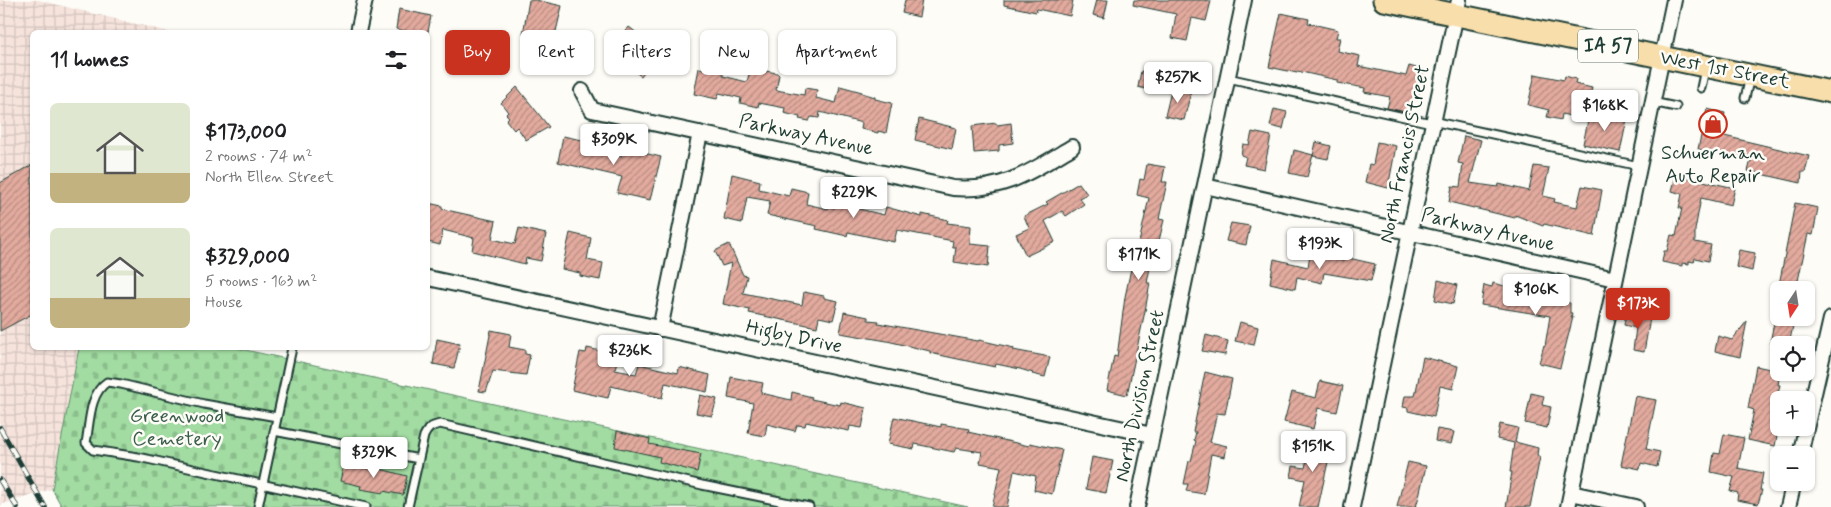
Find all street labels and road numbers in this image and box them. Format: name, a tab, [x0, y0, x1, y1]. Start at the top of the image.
road number: IA 57	[1578, 29, 1638, 62]
street label: West 1st Street	[1658, 44, 1793, 96]
street label: North Francis Street	[1373, 62, 1437, 246]
street label: Parkway Avenue	[736, 108, 876, 162]
street label: Parkway Avenue	[1418, 201, 1558, 259]
street label: North Division Street	[1109, 307, 1171, 485]
street label: Higby Drive	[743, 314, 845, 362]

